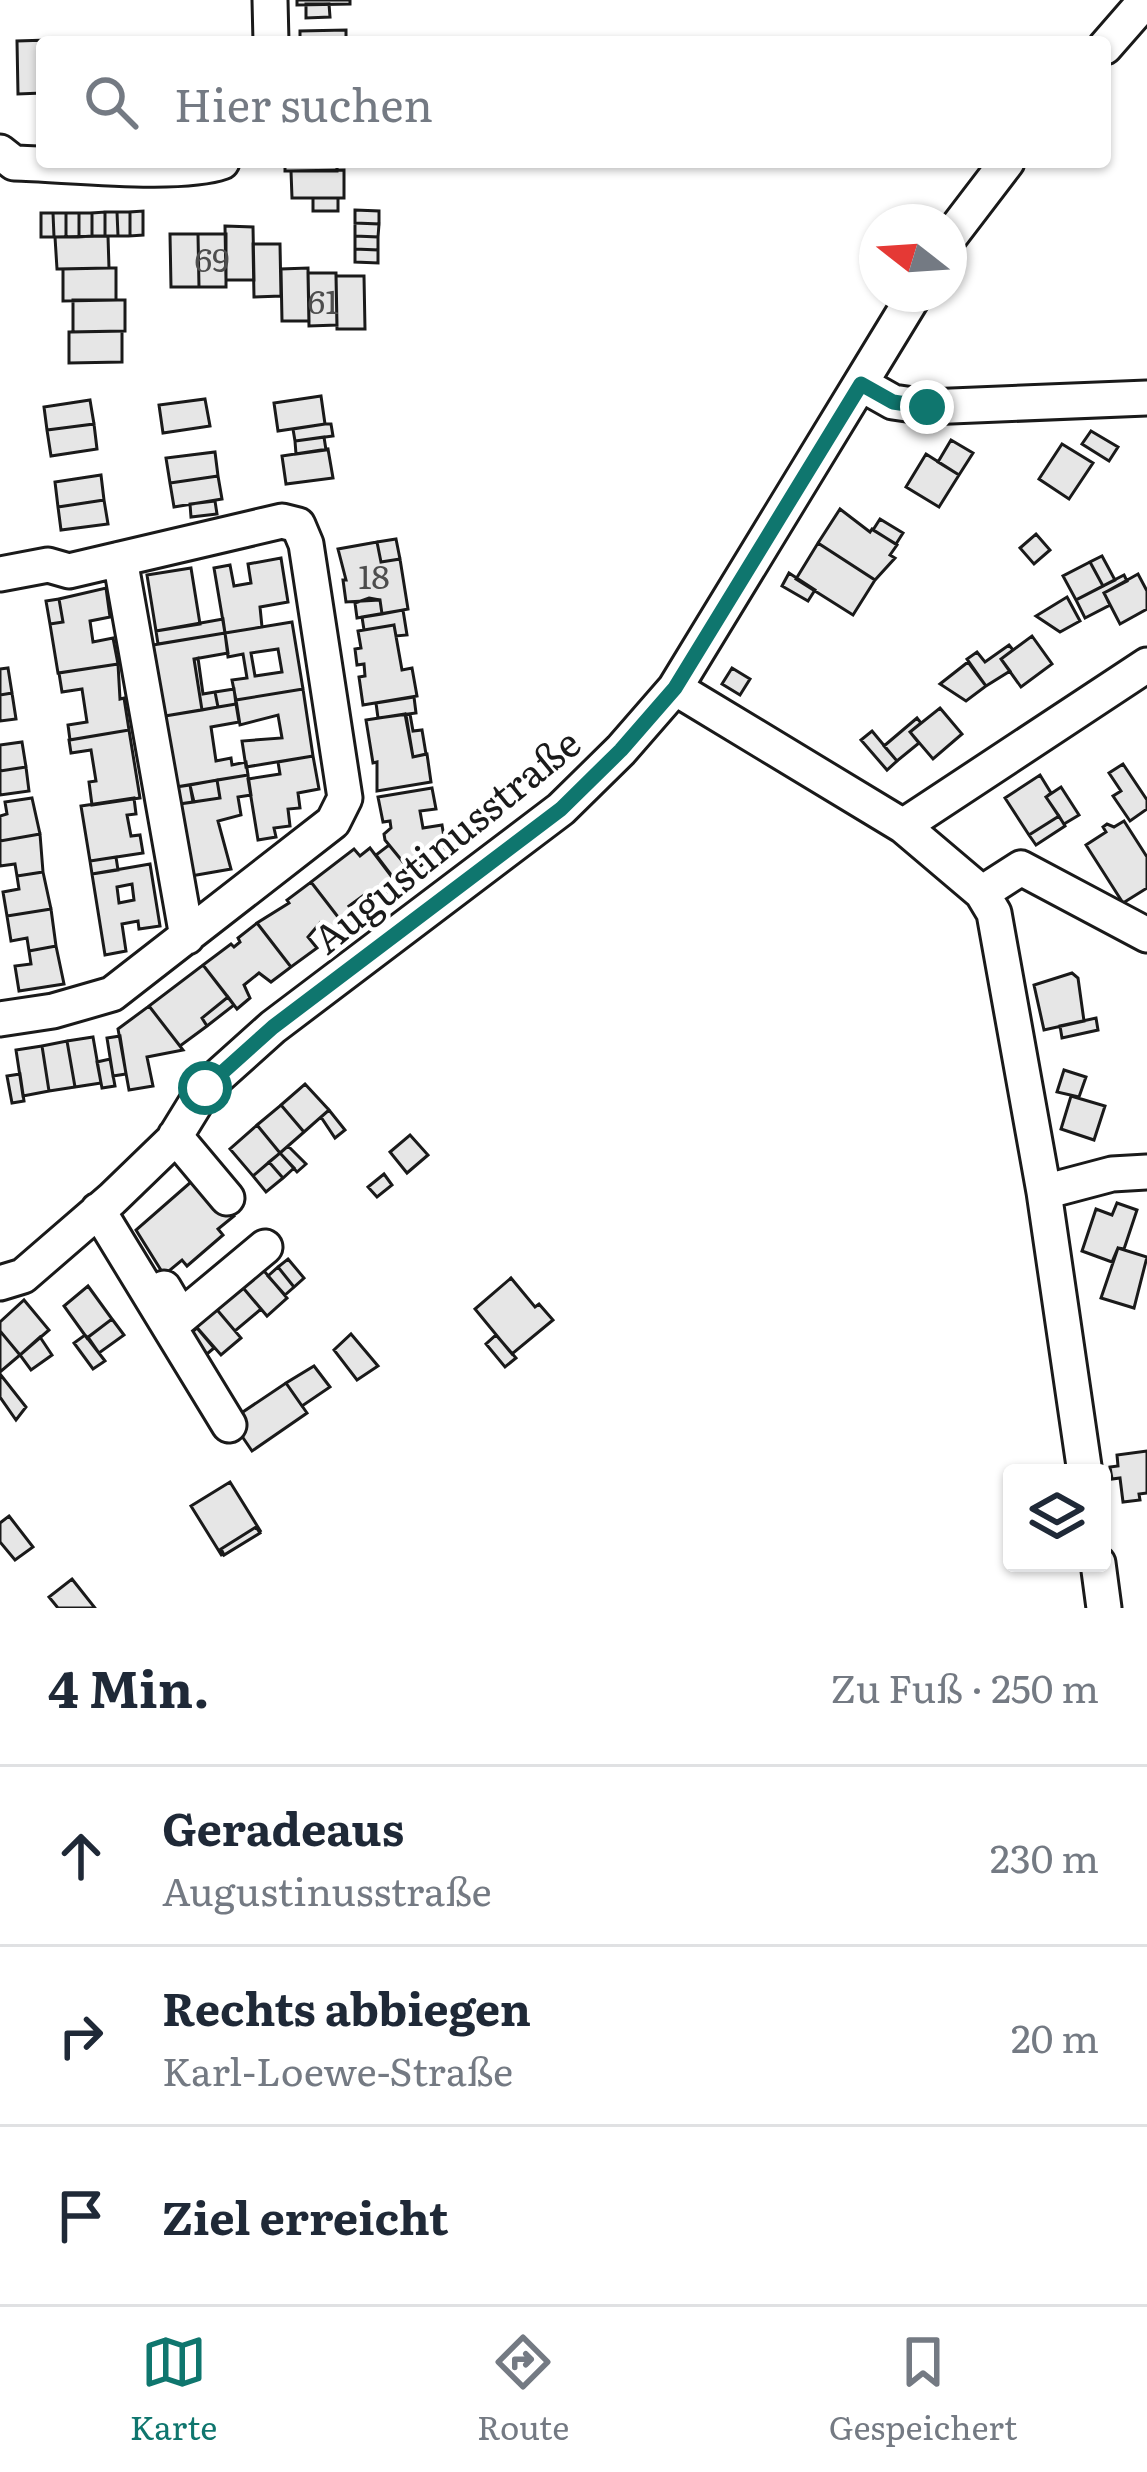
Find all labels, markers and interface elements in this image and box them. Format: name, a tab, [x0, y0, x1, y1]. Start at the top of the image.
search box	[36, 36, 1111, 168]
icon: search	[78, 69, 144, 135]
text: Hier suchen	[174, 69, 433, 136]
north arrow	[859, 204, 967, 312]
house number: 69	[195, 233, 229, 282]
house number: 61	[307, 275, 339, 324]
route end	[900, 380, 954, 434]
house number: 18	[358, 550, 390, 599]
street label: Augustinusstraße	[299, 713, 591, 965]
route start	[178, 1061, 232, 1115]
map controls	[1003, 1464, 1111, 1572]
button: layers	[1003, 1464, 1111, 1572]
text: 4 Min.	[48, 1648, 210, 1724]
text: Zu Fuß · 250 m	[831, 1657, 1099, 1715]
text: Geradeaus	[162, 1793, 404, 1860]
icon: ahead	[48, 1823, 114, 1889]
text: 230 m	[990, 1827, 1099, 1885]
text: Augustinusstraße	[162, 1860, 492, 1918]
text: Rechts abbiegen	[162, 1973, 531, 2040]
icon: right	[48, 2003, 114, 2069]
text: 20 m	[1011, 2007, 1099, 2065]
text: Karl-Loewe-Straße	[162, 2040, 513, 2098]
text: Ziel erreicht	[162, 2182, 448, 2249]
icon: arrive	[48, 2183, 114, 2249]
tab: Karte	[130, 2329, 217, 2450]
tab: Route	[477, 2329, 569, 2450]
tab: Gespeichert	[829, 2329, 1017, 2450]

